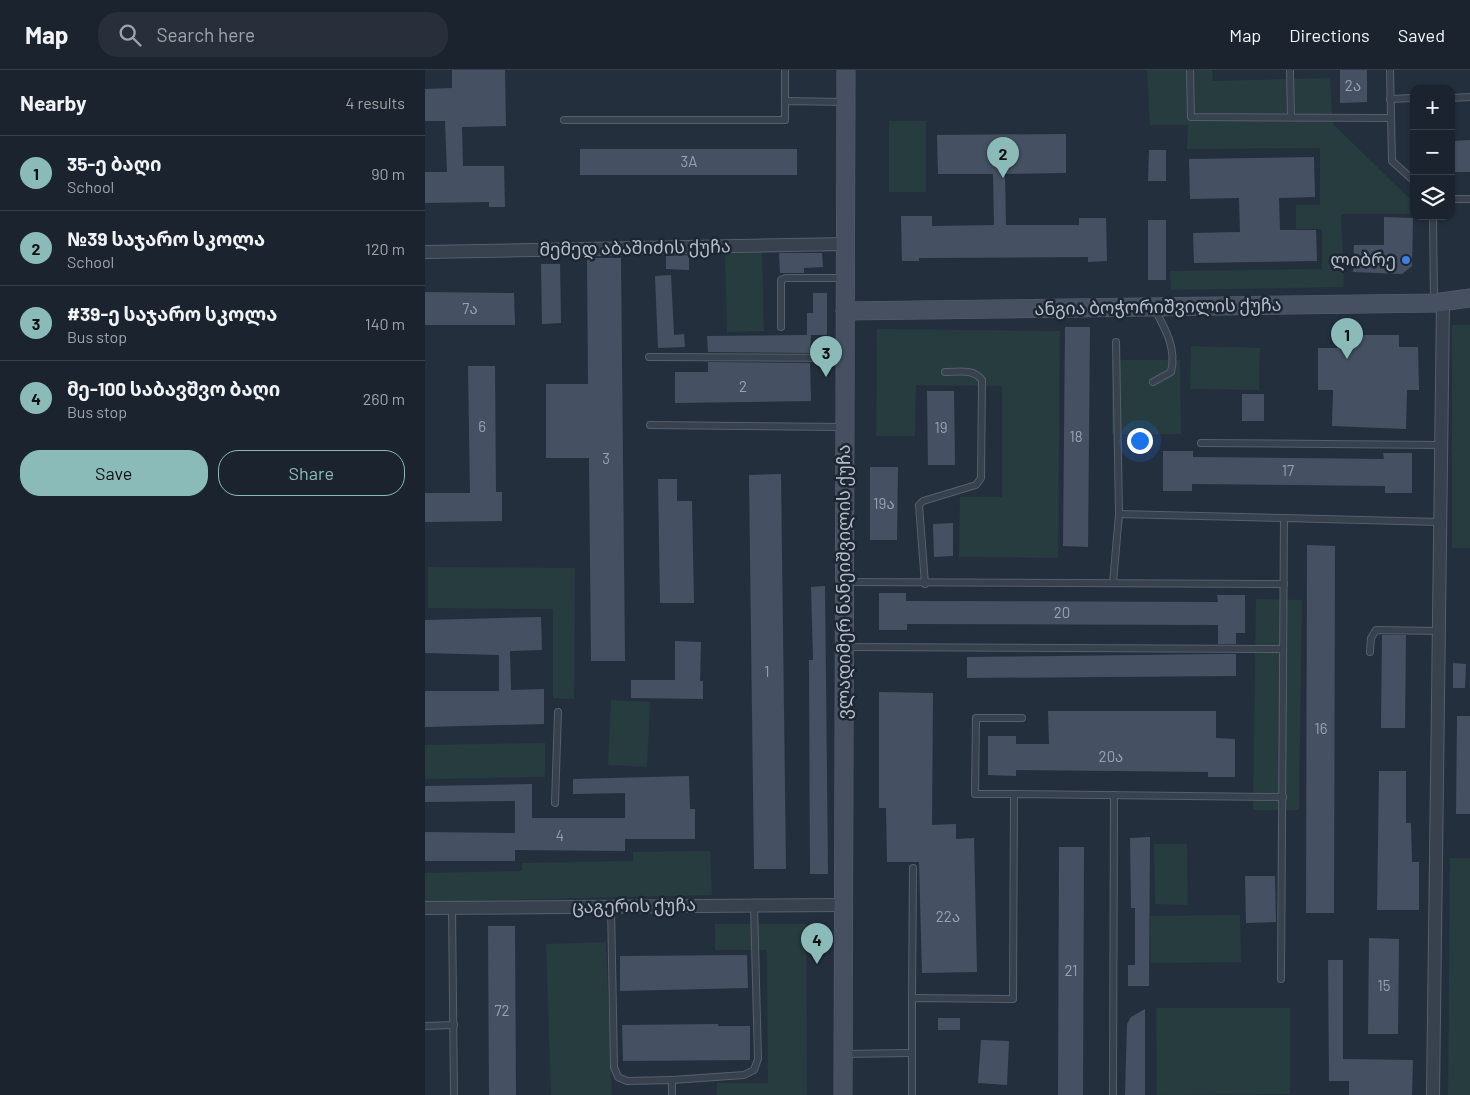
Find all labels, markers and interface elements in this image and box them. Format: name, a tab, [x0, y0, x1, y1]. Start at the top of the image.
search box	[98, 12, 448, 57]
text: Map	[25, 20, 68, 49]
icon: search	[116, 21, 144, 49]
text: Search here	[156, 23, 255, 46]
text: Map	[1229, 24, 1261, 46]
text: Directions	[1289, 24, 1370, 46]
text: Saved	[1398, 24, 1445, 46]
house number: 2ა	[1345, 76, 1361, 94]
map controls	[1410, 85, 1455, 220]
button: +	[1410, 85, 1455, 130]
text: Nearby	[20, 90, 86, 115]
text: 4 results	[345, 93, 405, 112]
button: −	[1410, 130, 1455, 175]
pin: 2	[987, 137, 1019, 178]
text: 35-ე ბაღი	[67, 152, 161, 175]
house number: 3A	[681, 152, 697, 170]
text: 1	[33, 164, 39, 183]
text: 90 m	[371, 164, 405, 183]
button: layers	[1410, 175, 1455, 220]
text: School	[67, 177, 114, 196]
text: №39 საჯარო სკოლა	[67, 227, 265, 250]
street label: მემედ აბაშიძის ქუჩა	[539, 234, 731, 261]
text: 2	[32, 239, 40, 258]
text: 120 m	[365, 239, 405, 258]
place label: ლიბრე	[1330, 248, 1396, 271]
text: School	[67, 252, 114, 271]
marker: ლიბრე	[1400, 254, 1412, 266]
street label: ანგია ბოჭორიშვილის ქუჩა	[1034, 293, 1282, 320]
house number: 7ა	[462, 299, 478, 317]
text: #39-ე საჯარო სკოლა	[67, 302, 277, 325]
text: 3	[32, 314, 40, 333]
text: 140 m	[365, 314, 405, 333]
pin: 1	[1331, 318, 1363, 359]
text: Bus stop	[67, 327, 127, 346]
pin: 3	[810, 336, 842, 377]
text: მე-100 საბავშვო ბაღი	[67, 377, 280, 400]
house number: 2	[739, 377, 747, 395]
text: 4	[31, 389, 41, 408]
text: 260 m	[363, 389, 405, 408]
text: Bus stop	[67, 402, 127, 421]
house number: 6	[478, 417, 486, 435]
house number: 19	[934, 418, 948, 436]
house number: 18	[1069, 427, 1083, 445]
your location	[1127, 428, 1153, 454]
street label: ვლადიმერ ნანეიშვილის ქუჩა	[832, 444, 855, 720]
house number: 3	[602, 449, 610, 467]
button: Save	[20, 450, 208, 496]
button: Share	[218, 450, 405, 496]
house number: 17	[1282, 461, 1294, 479]
house number: 19ა	[873, 494, 895, 512]
house number: 20	[1054, 603, 1070, 621]
house number: 1	[764, 662, 770, 680]
house number: 16	[1315, 719, 1327, 737]
house number: 20ა	[1099, 747, 1123, 765]
house number: 4	[556, 826, 564, 844]
street label: ცაგერის ქუჩა	[572, 893, 696, 918]
house number: 22ა	[936, 907, 960, 925]
pin: 4	[801, 923, 833, 964]
house number: 21	[1064, 961, 1078, 979]
house number: 15	[1378, 976, 1390, 994]
house number: 72	[494, 1001, 510, 1019]

